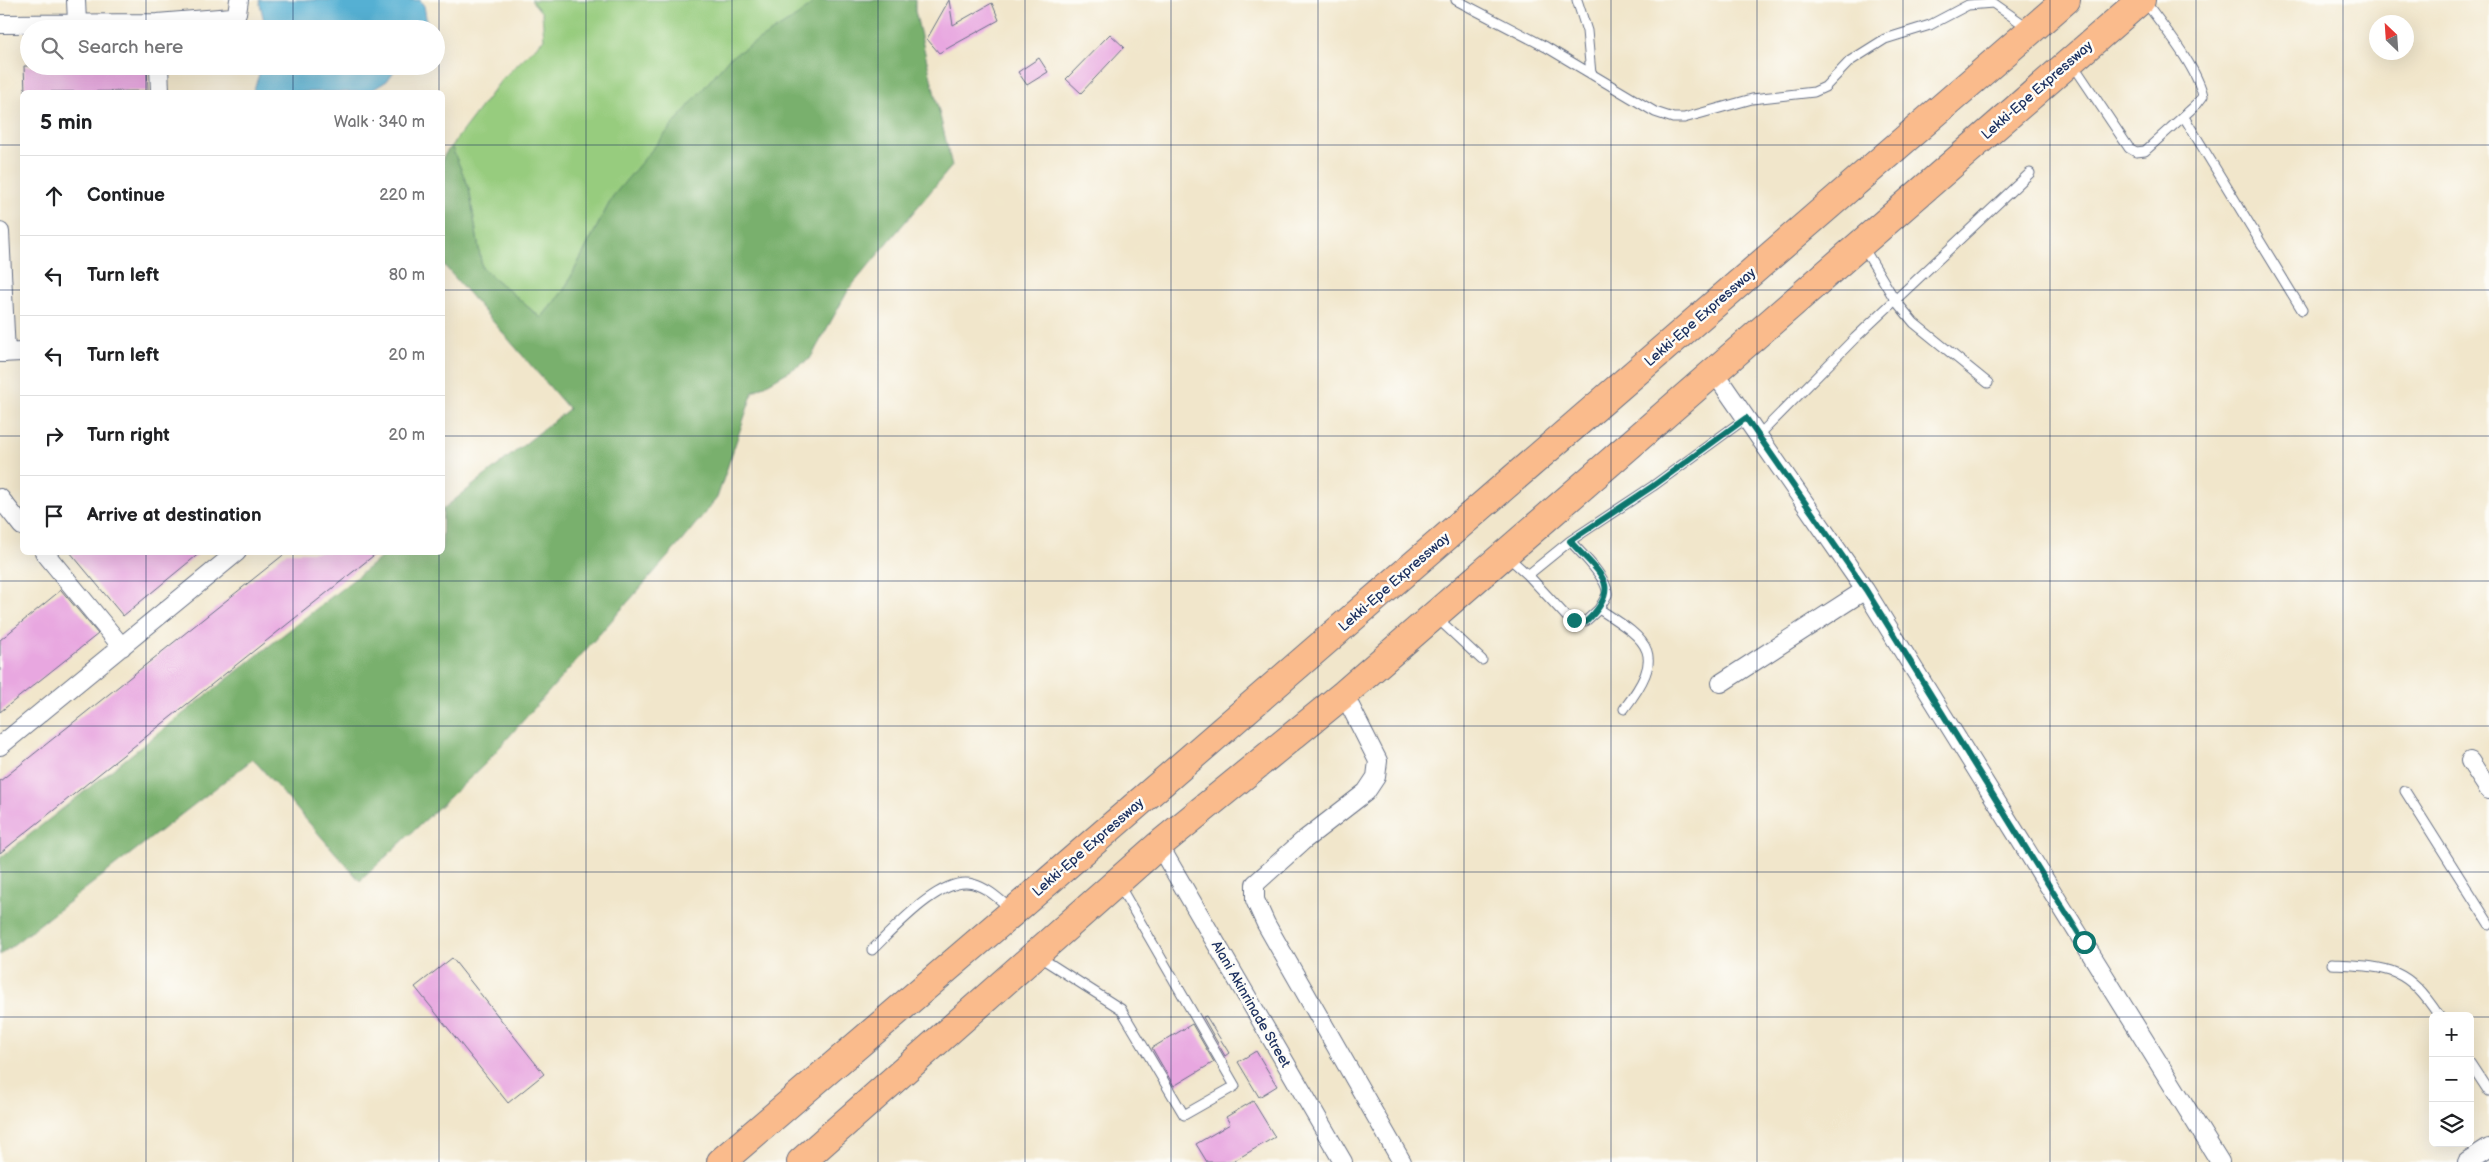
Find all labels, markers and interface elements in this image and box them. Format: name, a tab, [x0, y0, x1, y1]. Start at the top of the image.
north arrow	[2369, 15, 2414, 60]
search box	[20, 20, 445, 75]
icon: search	[38, 34, 66, 62]
text: Search here	[78, 36, 183, 59]
street label: Lekki-Epe Expressway	[1978, 37, 2097, 143]
text: 5 min	[40, 110, 93, 135]
text: Walk · 340 m	[334, 113, 425, 132]
icon: ahead	[40, 182, 68, 210]
text: Continue	[87, 184, 165, 207]
text: 220 m	[379, 186, 425, 205]
icon: left	[40, 262, 68, 290]
text: Turn left	[87, 264, 159, 287]
street label: Lekki-Epe Expressway	[1641, 264, 1760, 370]
text: 80 m	[389, 266, 425, 285]
icon: left	[40, 342, 68, 370]
text: Turn left	[87, 344, 159, 367]
text: 20 m	[389, 346, 425, 365]
icon: right	[40, 422, 68, 450]
text: Turn right	[87, 424, 170, 447]
text: 20 m	[389, 426, 425, 445]
icon: arrive	[40, 502, 68, 530]
text: Arrive at destination	[87, 504, 262, 527]
street label: Lekki-Epe Expressway	[1335, 529, 1454, 635]
route end	[1563, 609, 1586, 632]
street label: Lekki-Epe Expressway	[1029, 794, 1148, 900]
route start	[2073, 931, 2096, 954]
street label: Alani Akinrinade Street	[1208, 938, 1295, 1071]
map controls	[2429, 1012, 2474, 1147]
button: +	[2429, 1012, 2474, 1057]
button: −	[2429, 1057, 2474, 1102]
button: layers	[2429, 1102, 2474, 1147]

